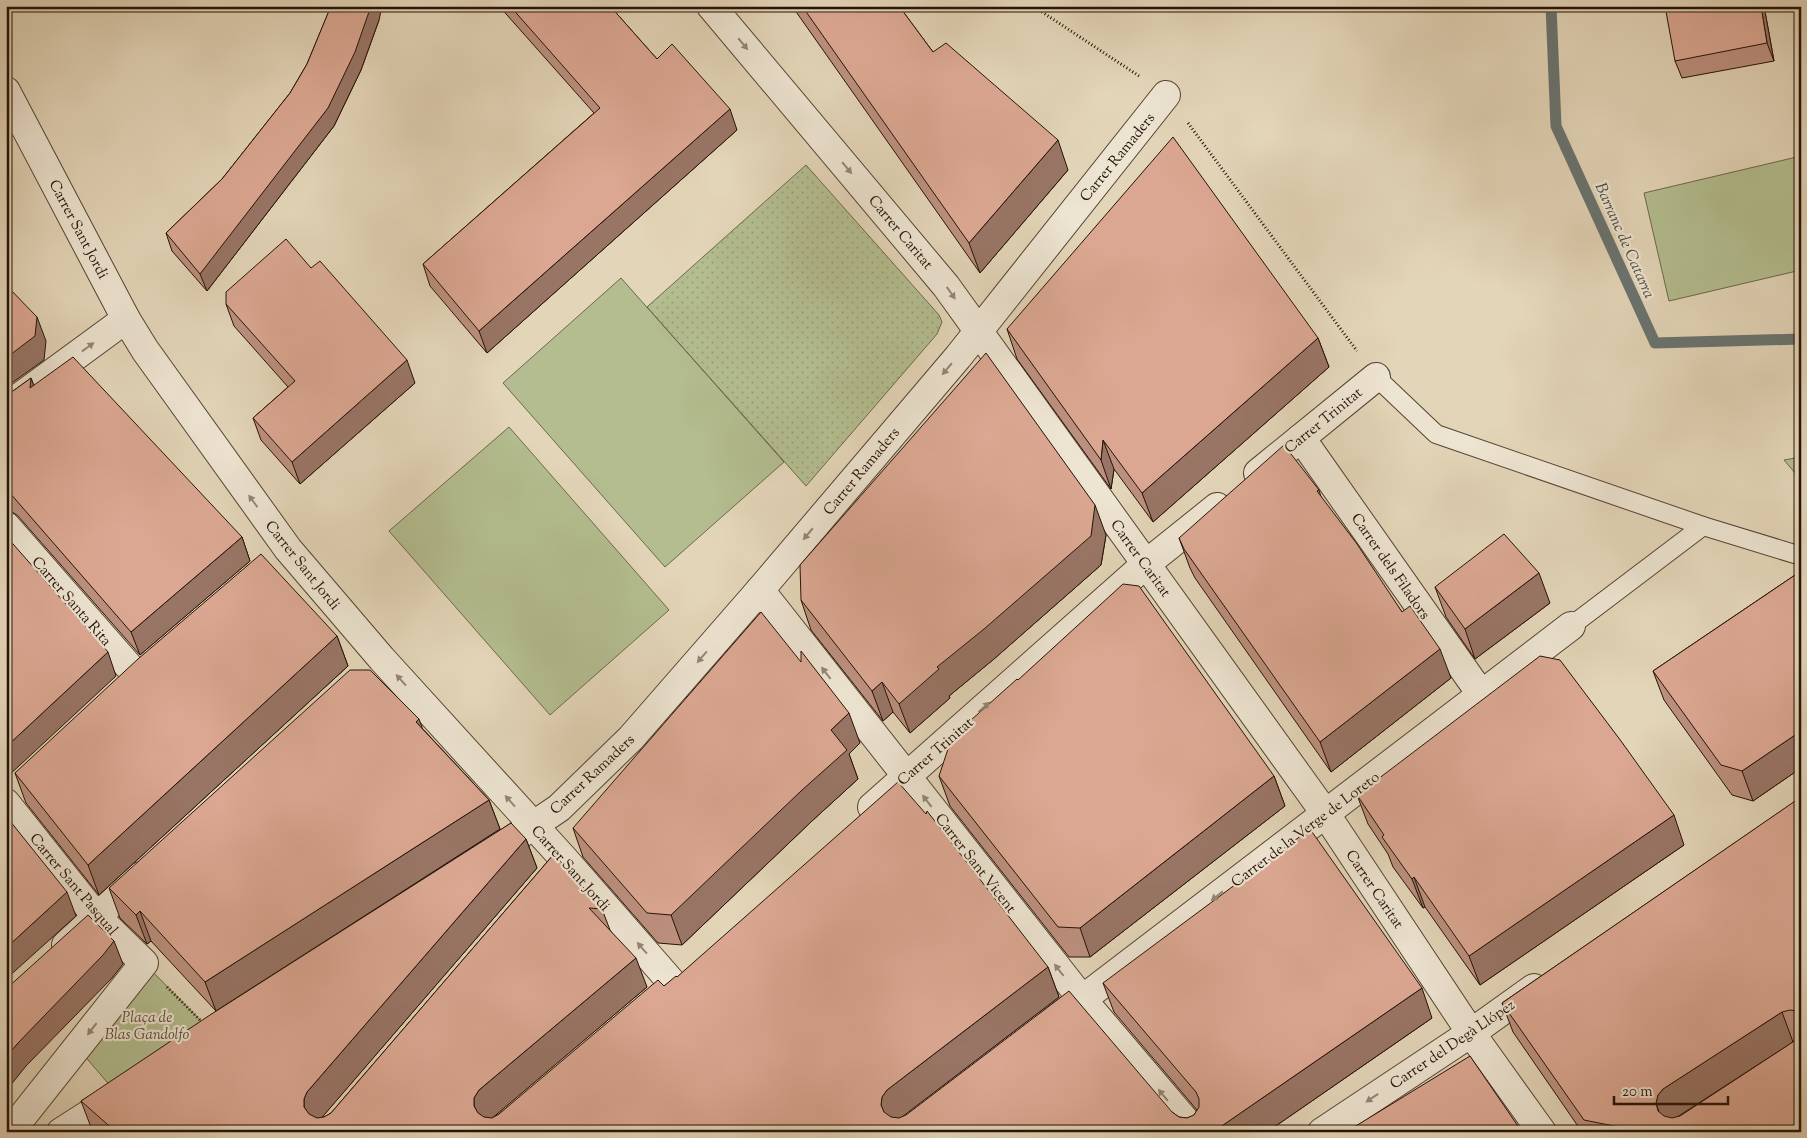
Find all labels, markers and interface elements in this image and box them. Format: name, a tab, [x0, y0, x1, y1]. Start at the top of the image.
one-way arrow	[737, 37, 748, 50]
street label: Carrer Ramaders	[1076, 109, 1161, 207]
one-way arrow	[841, 162, 852, 174]
street label: Carrer Sant Jordi	[43, 176, 113, 283]
water label: Barranc de Catarra	[1588, 179, 1660, 303]
street label: Carrer Caritat	[863, 191, 937, 275]
one-way arrow	[946, 286, 956, 300]
one-way arrow	[81, 342, 95, 352]
one-way arrow	[941, 363, 953, 375]
street label: Carrer Trinitat	[1280, 383, 1367, 459]
street label: Carrer Ramaders	[819, 423, 905, 521]
one-way arrow	[248, 494, 258, 508]
street label: Carrer dels Filadors	[1345, 509, 1434, 624]
street label: Carrer Caritat	[1105, 516, 1175, 602]
street label: Carrer Sant Jordi	[259, 517, 344, 615]
one-way arrow	[803, 527, 814, 540]
street label: Carrer Santa Rita	[26, 553, 116, 651]
one-way arrow	[697, 650, 708, 663]
one-way arrow	[821, 667, 832, 680]
one-way arrow	[395, 675, 407, 687]
one-way arrow	[977, 702, 990, 713]
street label: Carrer Trinitat	[893, 713, 979, 791]
street label: Carrer Ramaders	[546, 730, 640, 820]
street label: Carrer de la Verge de Loreto	[1227, 767, 1384, 893]
one-way arrow	[921, 794, 932, 807]
one-way arrow	[504, 796, 516, 808]
street label: Carrer Sant Vicent	[929, 810, 1021, 918]
street label: Carrer Sant Jordi	[525, 821, 614, 917]
street label: Carrer Sant Pasqual	[24, 829, 122, 941]
street label: Carrer Caritat	[1340, 846, 1408, 933]
one-way arrow	[1210, 891, 1224, 901]
one-way arrow	[636, 942, 647, 955]
one-way arrow	[1054, 964, 1065, 977]
street label: Carrer del Degà Llópez	[1386, 995, 1520, 1095]
park label: Plaça de Blas Gandolfo	[105, 1008, 189, 1046]
one-way arrow	[86, 1022, 97, 1035]
scale bar	[1614, 1073, 1728, 1105]
text: 20 m	[1622, 1082, 1653, 1103]
one-way arrow	[1158, 1088, 1169, 1101]
one-way arrow	[1365, 1094, 1379, 1103]

